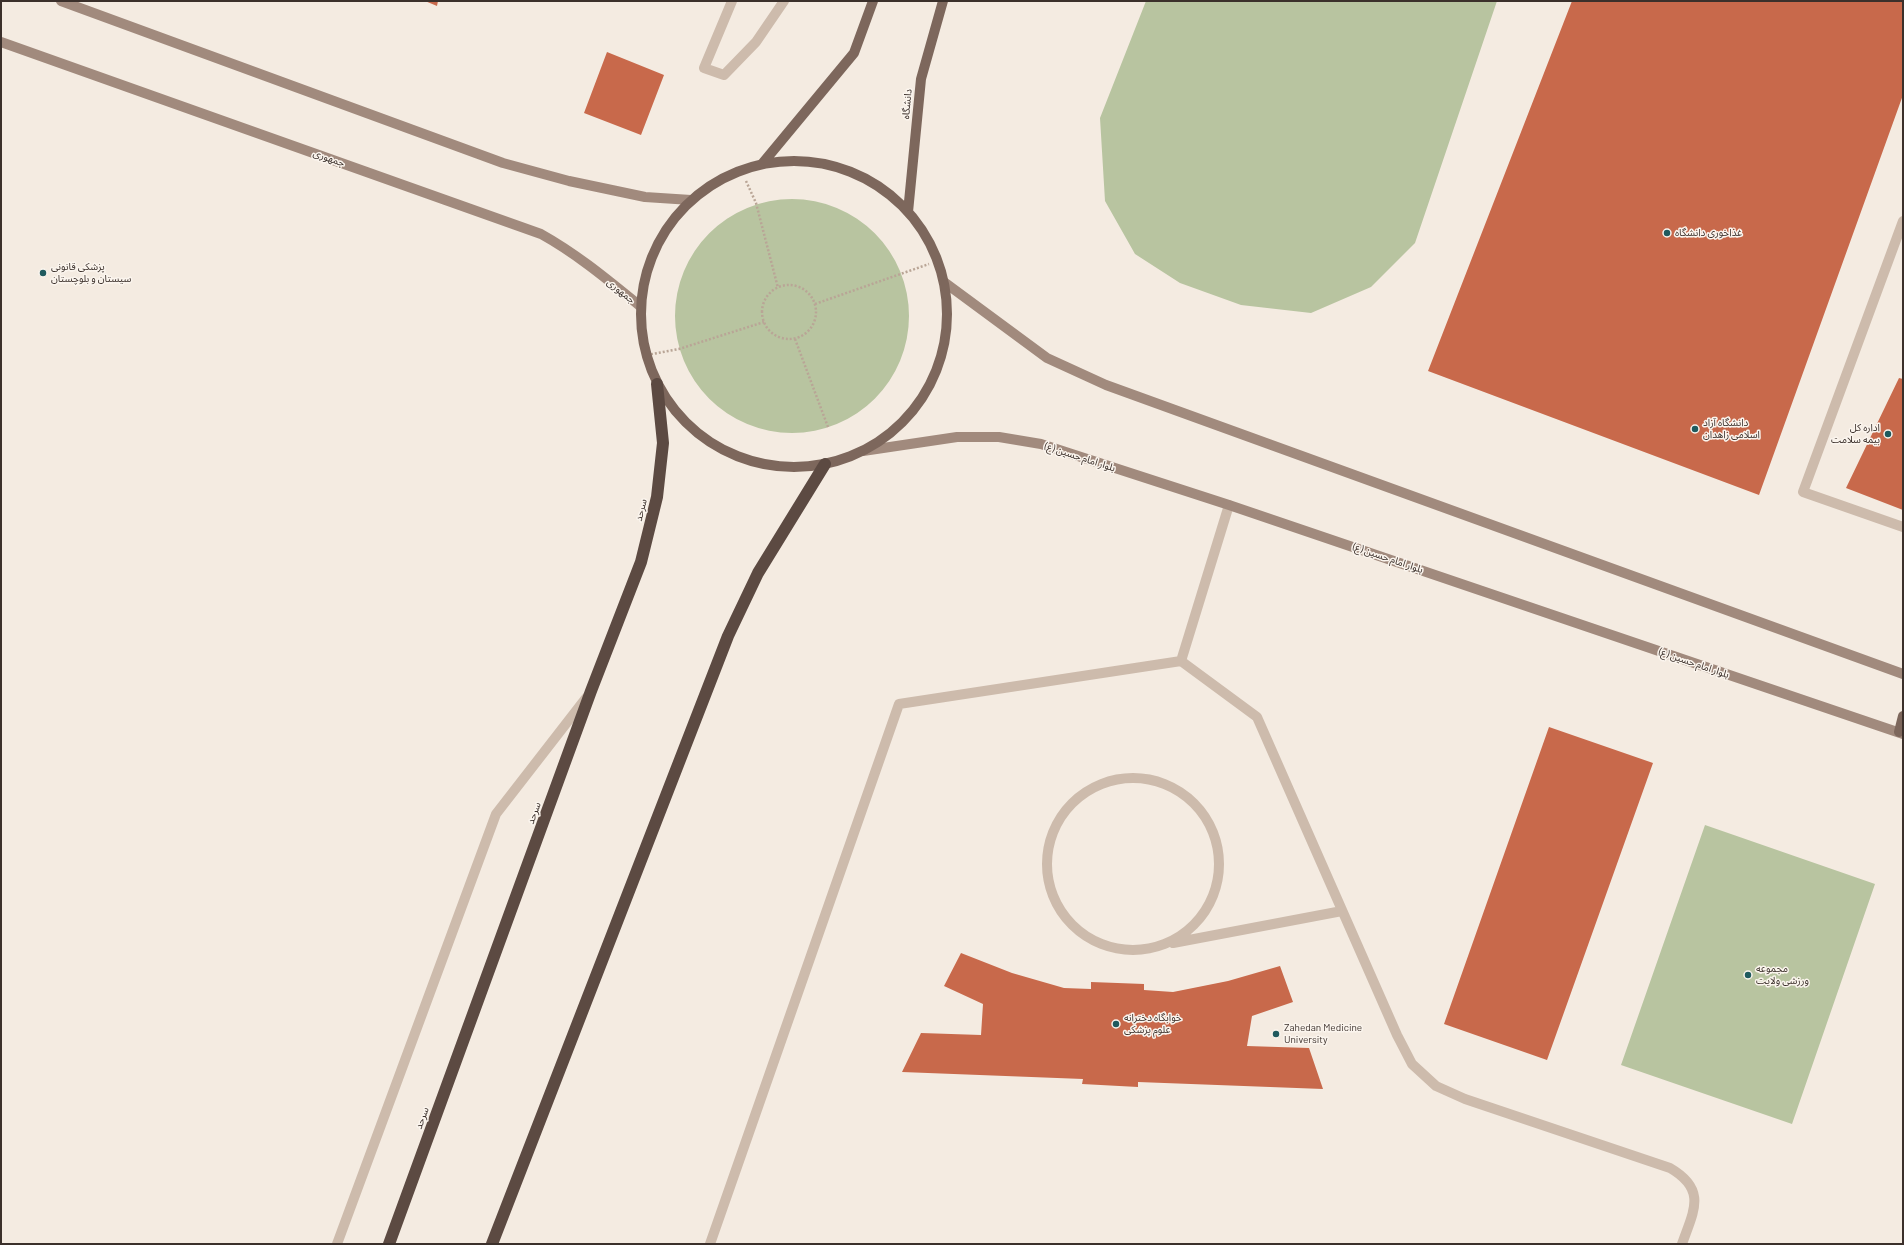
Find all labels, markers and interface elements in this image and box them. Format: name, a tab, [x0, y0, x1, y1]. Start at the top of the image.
street label: دانشگاه	[900, 88, 914, 120]
street label: جمهوری	[312, 147, 346, 169]
place label: غذاخوری دانشگاه	[1675, 227, 1742, 239]
marker: غذاخوری دانشگاه	[1662, 228, 1672, 238]
place label: پزشکی قانونی سیستان و بلوچستان	[51, 261, 131, 284]
marker: پزشکی قانونی سیستان و بلوچستان	[38, 268, 48, 278]
street label: جمهوری	[605, 276, 637, 306]
place label: دانشگاه آزاد اسلامی زاهدان	[1703, 417, 1760, 440]
place label: اداره کل بیمه سلامت	[1831, 422, 1880, 446]
marker: دانشگاه آزاد اسلامی زاهدان	[1690, 424, 1700, 434]
marker: اداره کل بیمه سلامت	[1883, 429, 1893, 439]
street label: بلوار امام حسین (ع)	[1043, 440, 1117, 474]
street label: سرحد	[632, 498, 650, 522]
street label: بلوار امام حسین (ع)	[1351, 540, 1425, 576]
street label: بلوار امام حسین (ع)	[1657, 645, 1731, 681]
street label: سرحد	[524, 800, 544, 826]
place label: مجموعه ورزشی ولایت	[1756, 963, 1809, 986]
marker: مجموعه ورزشی ولایت	[1743, 970, 1753, 980]
place label: خوابگاه دخترانه علوم پزشکی	[1124, 1012, 1182, 1036]
marker: خوابگاه دخترانه علوم پزشکی	[1111, 1019, 1121, 1029]
place label: Zahedan Medicine University	[1284, 1022, 1362, 1046]
marker: Zahedan Medicine University	[1271, 1029, 1281, 1039]
street label: سرحد	[412, 1105, 432, 1131]

